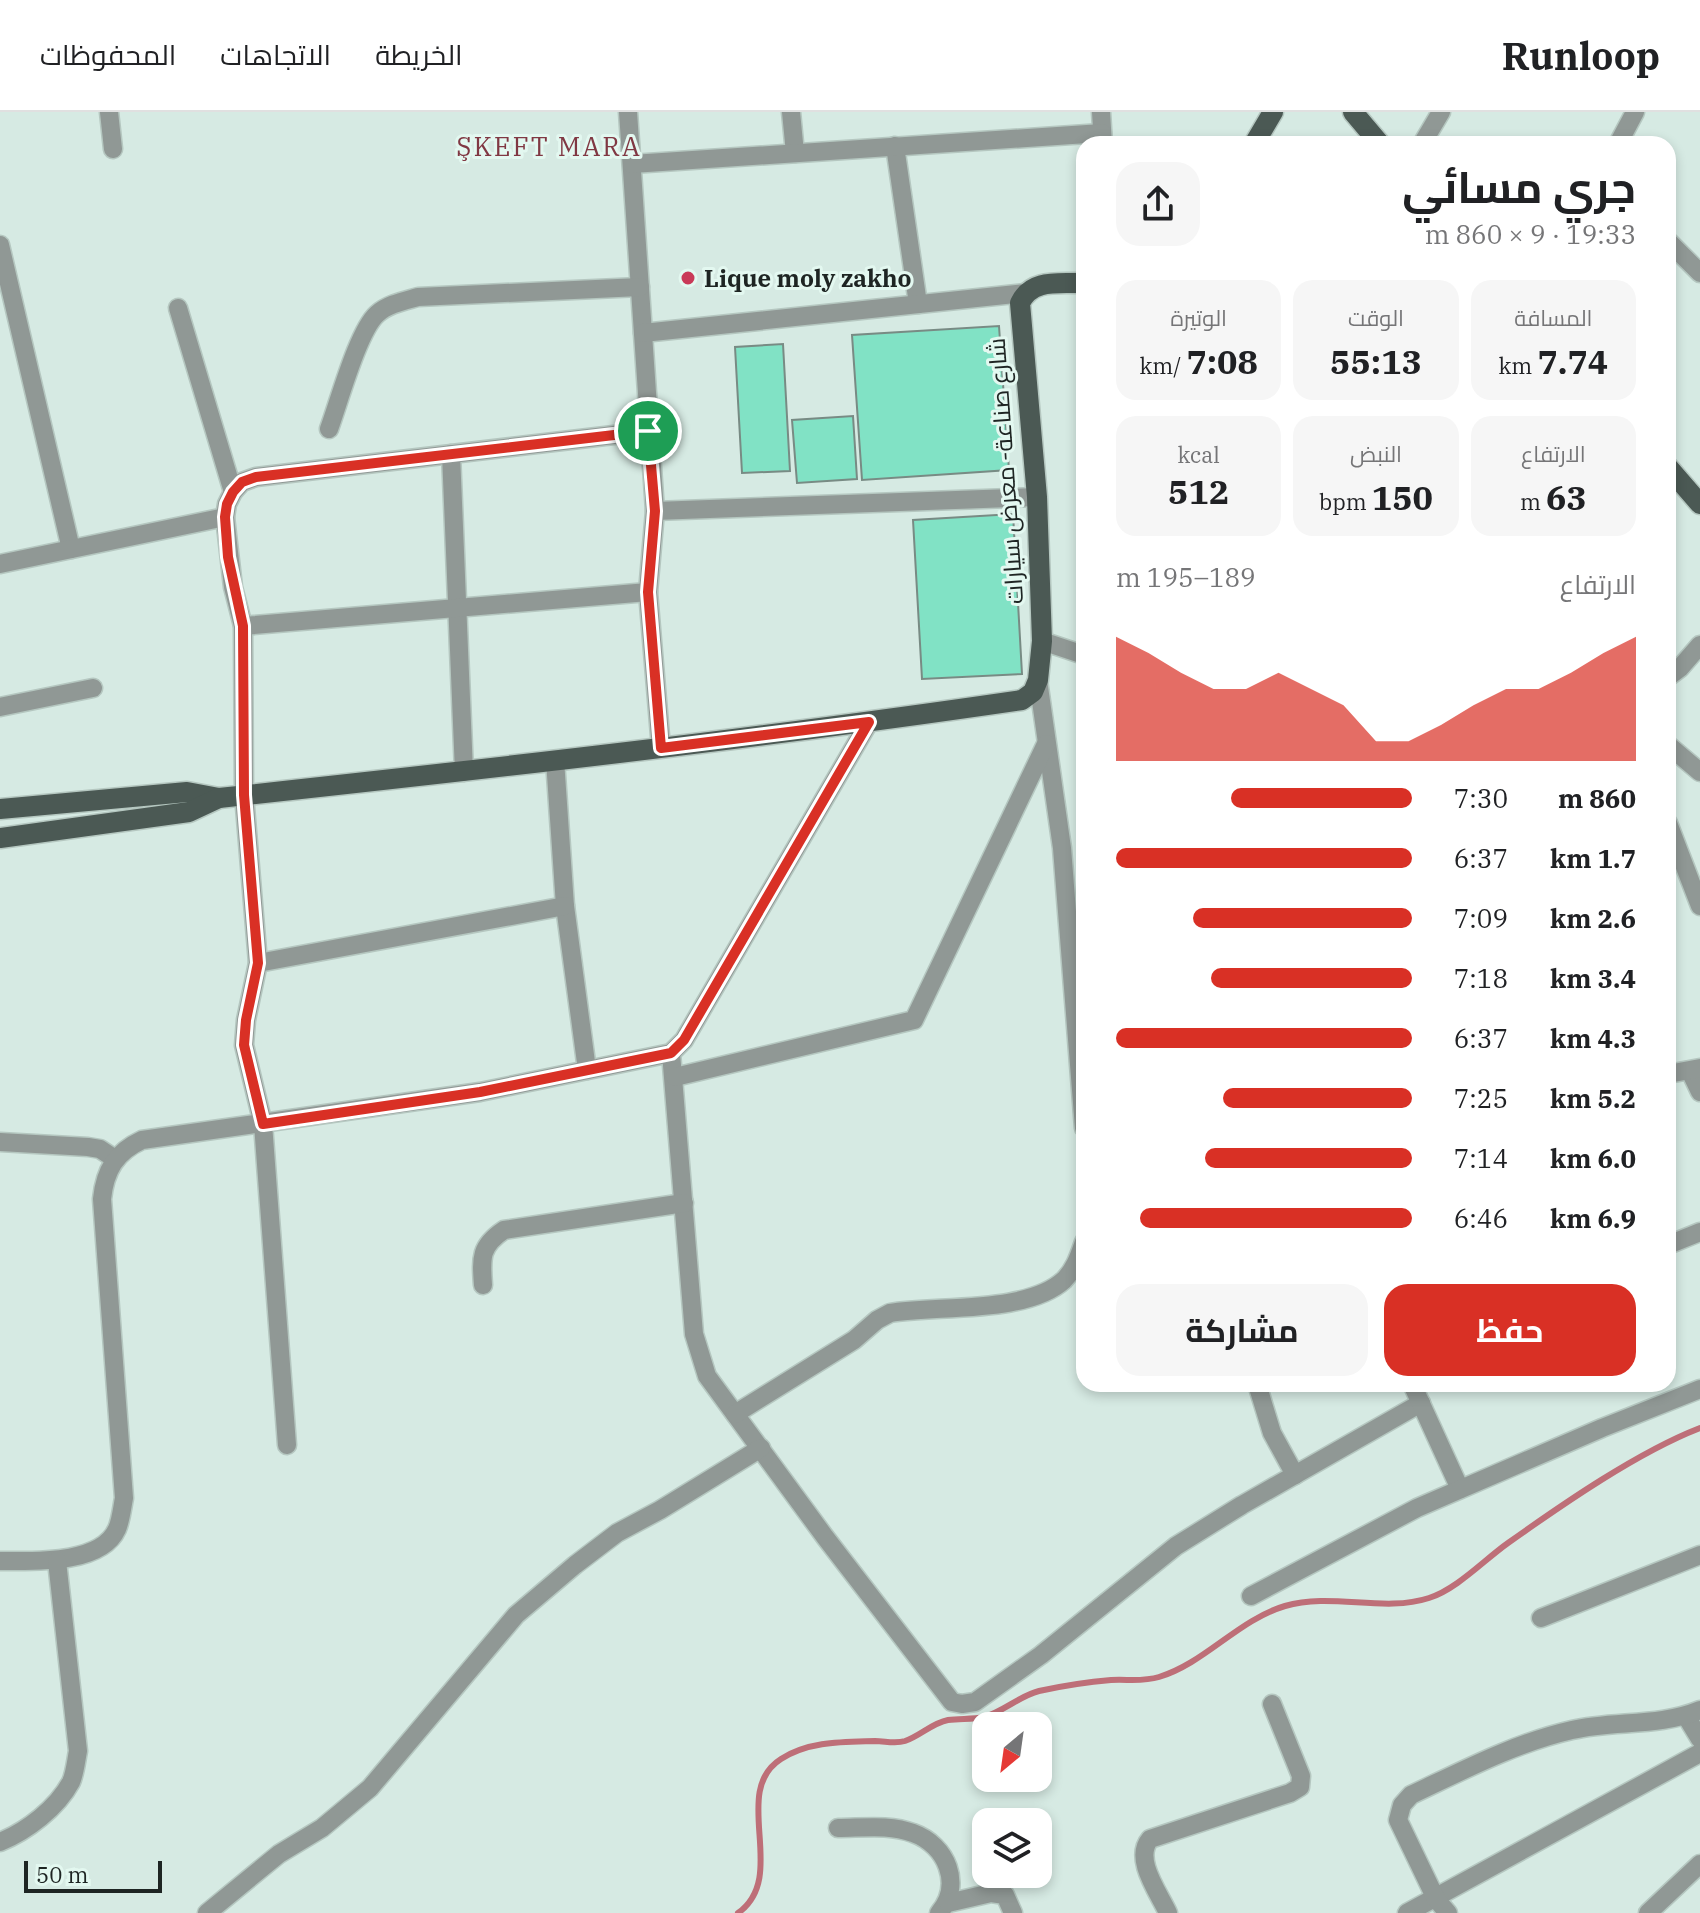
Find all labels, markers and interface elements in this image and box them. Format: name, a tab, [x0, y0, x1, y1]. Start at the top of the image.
text: Runloop	[1502, 31, 1660, 80]
text: المحفوظات	[40, 36, 176, 73]
text: الاتجاهات	[220, 36, 331, 73]
text: الخريطة	[375, 36, 463, 73]
district label: ŞKEFT MARA	[456, 129, 642, 163]
text: جري مسائي	[1402, 158, 1636, 215]
button: share	[1116, 162, 1200, 246]
text: 19:33 · 9 × 860 m	[1425, 217, 1636, 251]
place label: Lique moly zakho	[704, 262, 912, 294]
marker: Lique moly zakho	[679, 269, 697, 287]
text: الوتيرة	[1170, 303, 1227, 332]
text: الوقت	[1348, 303, 1404, 332]
text: المسافة	[1514, 303, 1592, 332]
street label: شارع صناعة- معرض سيارات	[980, 337, 1031, 605]
text: 7:08	[1186, 339, 1258, 383]
text: 55:13	[1330, 339, 1422, 383]
text: 7.74	[1537, 339, 1608, 383]
text: /km	[1139, 351, 1186, 380]
text: km	[1498, 351, 1537, 380]
pin	[614, 397, 682, 465]
icon: arrive	[626, 409, 670, 453]
text: النبض	[1350, 439, 1402, 468]
text: الارتفاع	[1521, 439, 1586, 468]
text: kcal	[1177, 440, 1220, 469]
text: 512	[1168, 469, 1229, 513]
text: 150	[1372, 475, 1433, 519]
text: 63	[1546, 475, 1587, 519]
text: bpm	[1319, 487, 1372, 516]
text: m	[1520, 487, 1546, 516]
text: 189–195 m	[1116, 560, 1256, 594]
text: الارتفاع	[1560, 567, 1636, 601]
text: 7:30	[1454, 781, 1508, 815]
text: 860 m	[1558, 781, 1636, 815]
text: 6:37	[1454, 841, 1508, 875]
text: 1.7 km	[1550, 841, 1636, 875]
text: 7:09	[1454, 901, 1508, 935]
text: 2.6 km	[1550, 901, 1636, 935]
text: 7:18	[1454, 961, 1508, 995]
text: 3.4 km	[1550, 961, 1636, 995]
text: 6:37	[1454, 1021, 1508, 1055]
text: 4.3 km	[1550, 1021, 1636, 1055]
text: 7:25	[1454, 1081, 1508, 1115]
text: 5.2 km	[1550, 1081, 1636, 1115]
text: 7:14	[1454, 1141, 1508, 1175]
text: 6.0 km	[1550, 1141, 1636, 1175]
text: 6:46	[1454, 1201, 1508, 1235]
text: 6.9 km	[1550, 1201, 1636, 1235]
button: مشاركة	[1116, 1284, 1368, 1376]
button: حفظ	[1384, 1284, 1636, 1376]
north arrow	[972, 1712, 1052, 1792]
map controls	[972, 1712, 1052, 1888]
button: layers	[972, 1808, 1052, 1888]
scale bar	[24, 1857, 162, 1893]
text: 50 m	[36, 1860, 88, 1889]

